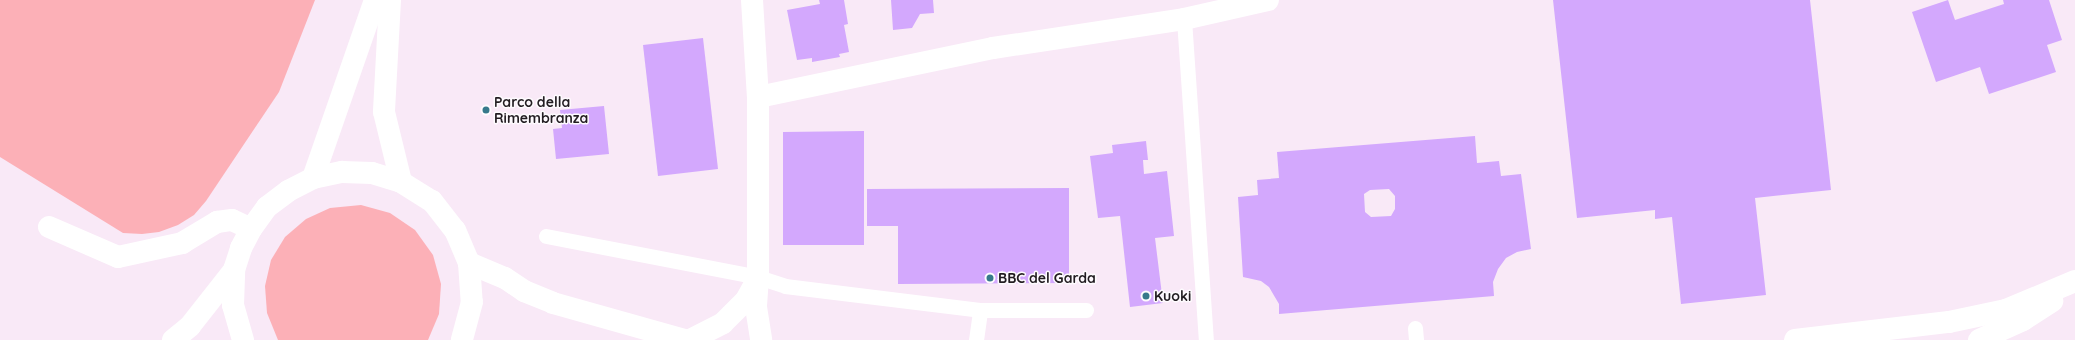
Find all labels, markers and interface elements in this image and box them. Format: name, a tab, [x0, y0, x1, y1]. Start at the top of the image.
place label: Parco della Rimembranza	[494, 94, 588, 126]
marker: Parco della Rimembranza	[481, 105, 491, 115]
place label: BBC del Garda	[998, 270, 1096, 286]
marker: BBC del Garda	[985, 273, 995, 283]
place label: Kuoki	[1154, 288, 1191, 304]
marker: Kuoki	[1141, 291, 1151, 301]

